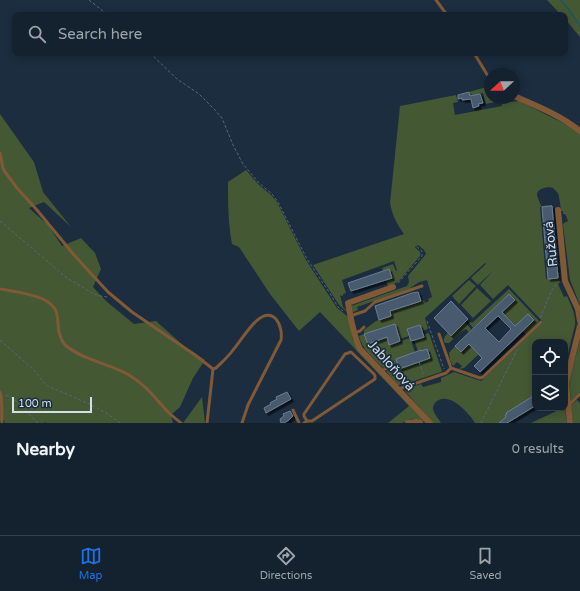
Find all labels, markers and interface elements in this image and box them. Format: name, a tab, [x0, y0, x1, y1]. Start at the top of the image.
search box	[12, 12, 568, 56]
icon: search	[26, 23, 48, 45]
text: Search here	[58, 25, 142, 43]
north arrow	[484, 68, 520, 104]
street label: Ružová	[541, 220, 561, 267]
street label: Jabloňová	[364, 337, 418, 394]
map controls	[532, 339, 568, 411]
button: locate	[532, 339, 568, 375]
button: layers	[532, 375, 568, 411]
scale bar	[12, 395, 92, 414]
text: 100 m	[18, 397, 52, 410]
text: Nearby	[16, 439, 75, 460]
text: 0 results	[512, 441, 564, 457]
tab: Map	[79, 545, 102, 582]
tab: Directions	[260, 545, 312, 582]
tab: Saved	[470, 545, 501, 582]

